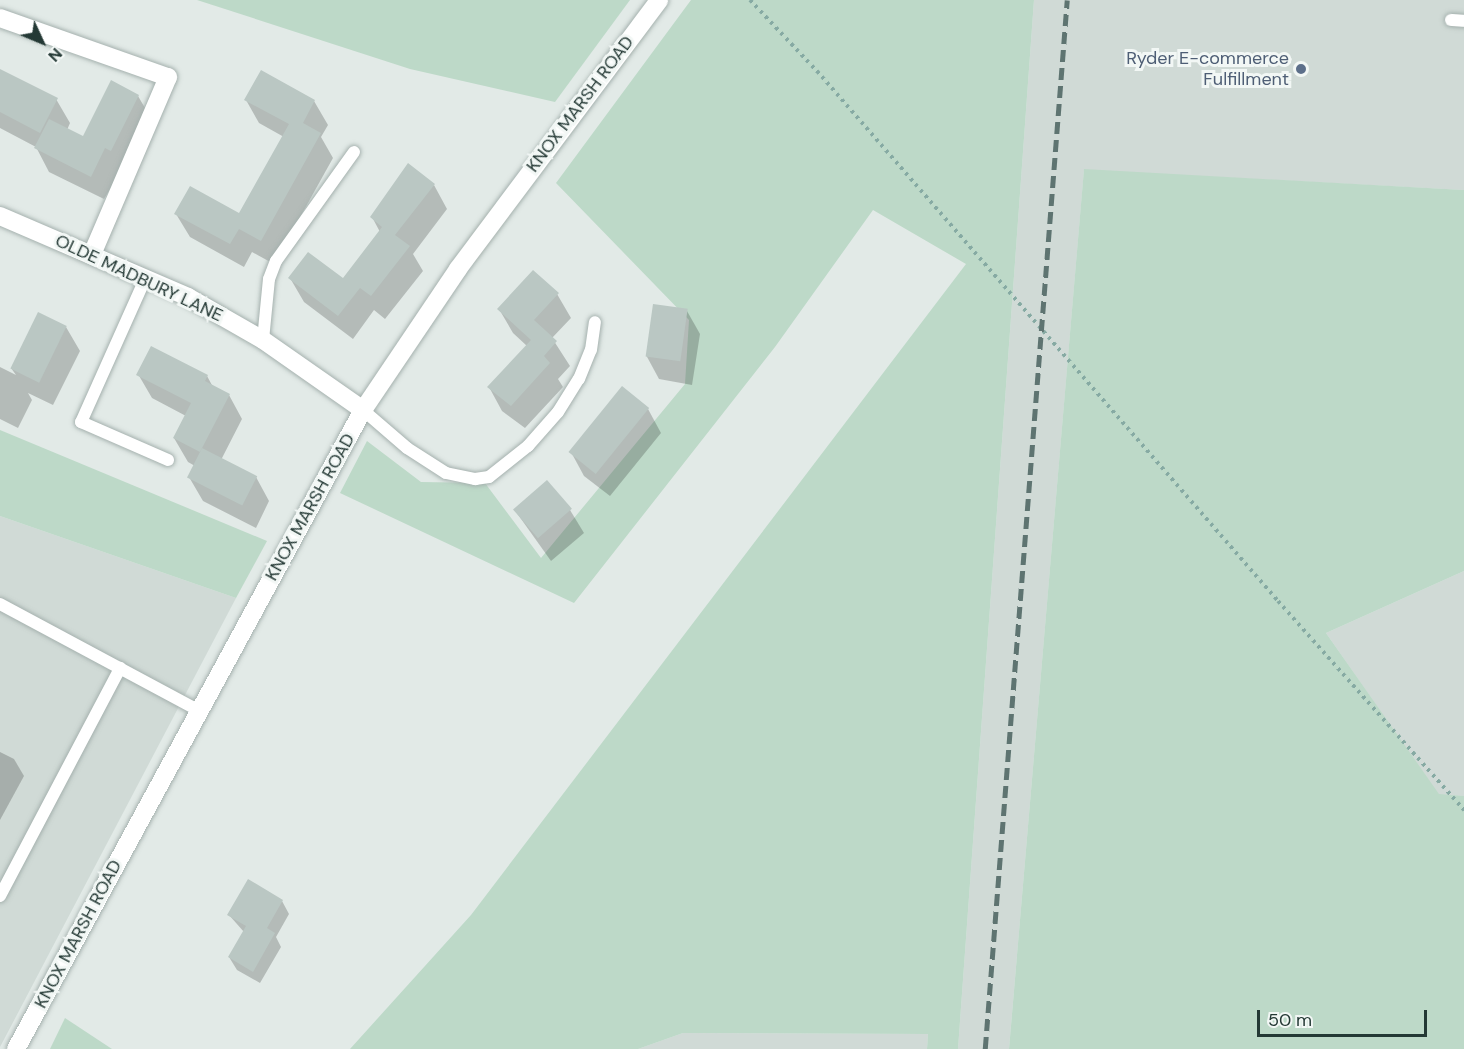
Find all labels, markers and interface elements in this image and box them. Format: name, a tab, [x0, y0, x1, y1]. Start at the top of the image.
north arrow	[12, 12, 72, 72]
street label: KNOX MARSH ROAD	[522, 32, 638, 176]
text: N	[44, 43, 67, 66]
place label: Ryder E-commerce Fulfillment	[1126, 48, 1289, 90]
marker: Ryder E-commerce Fulfillment	[1294, 62, 1308, 76]
street label: OLDE MADBURY LANE	[52, 230, 226, 326]
street label: KNOX MARSH ROAD	[261, 430, 359, 584]
street label: KNOX MARSH ROAD	[30, 856, 126, 1012]
scale bar	[1260, 998, 1430, 1036]
text: 50 m	[1268, 1008, 1312, 1032]

